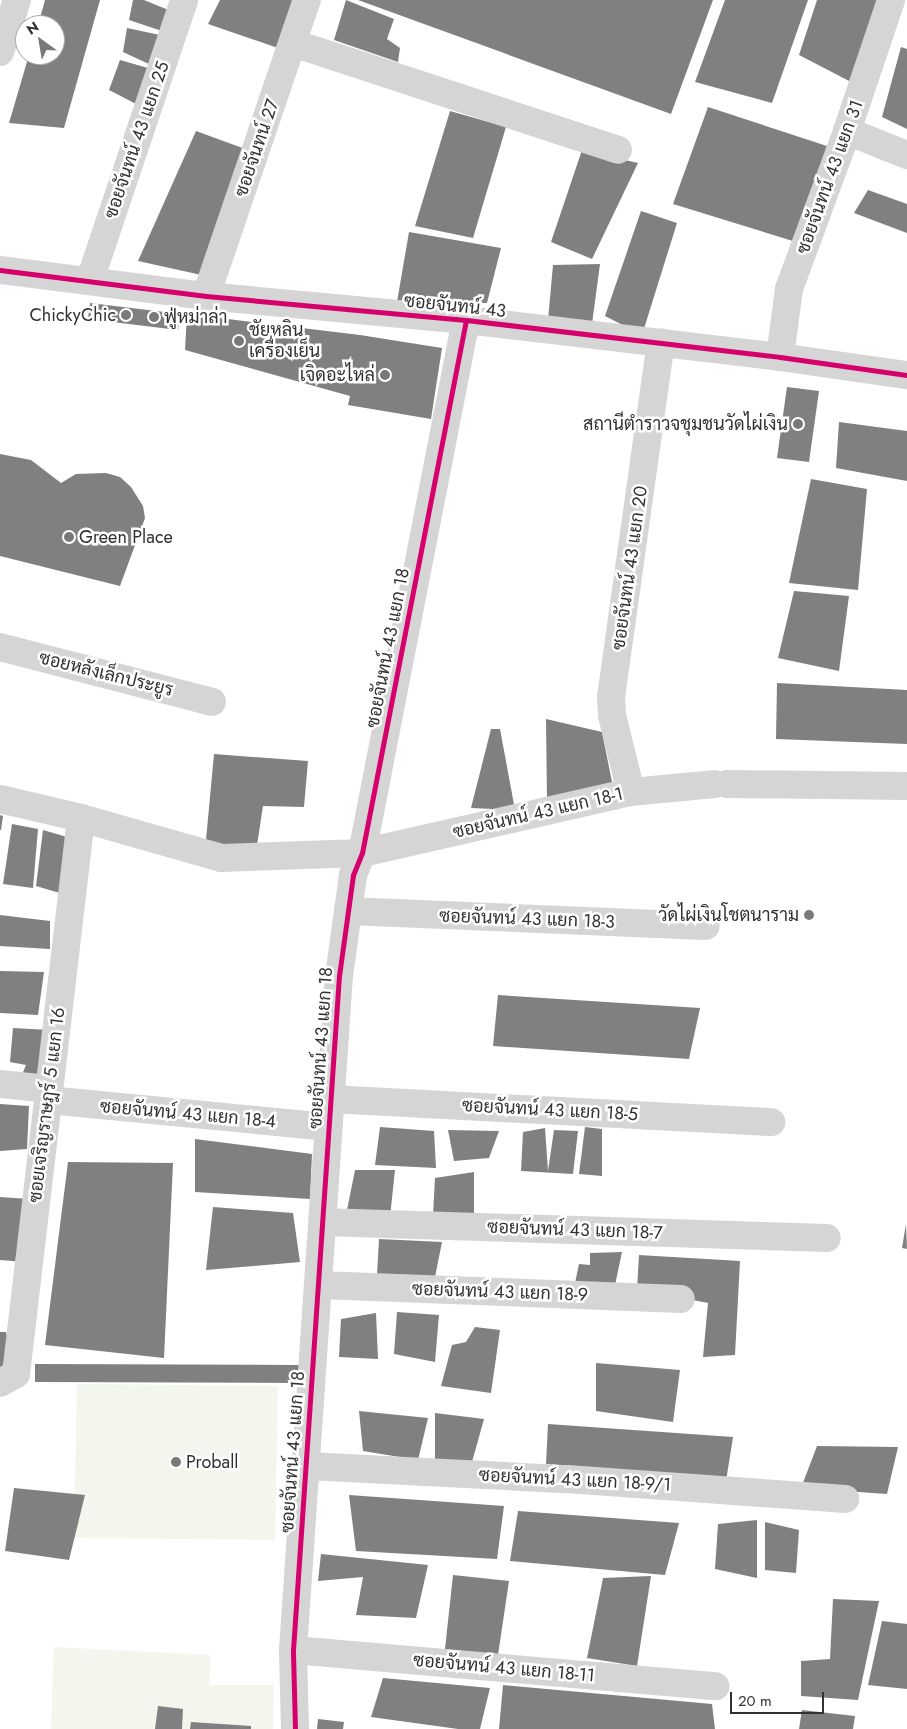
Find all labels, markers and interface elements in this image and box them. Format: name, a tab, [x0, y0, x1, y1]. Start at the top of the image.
north arrow	[15, 15, 65, 65]
text: N	[23, 17, 43, 40]
street label: ซอยจันทน์ 43 แยก 25	[100, 59, 174, 221]
street label: ซอยจันทน์ 27	[230, 96, 284, 200]
street label: ซอยจันทน์ 43 แยก 31	[792, 97, 868, 257]
street label: ซอยจันทน์ 43	[403, 290, 507, 322]
place label: ChickyChic	[29, 304, 116, 326]
place label: ฟู่หม่าล่า	[164, 306, 227, 328]
marker: ChickyChic	[120, 309, 132, 321]
marker: ฟู่หม่าล่า	[148, 311, 160, 323]
place label: ชัยหลิน เครื่องเย็น	[249, 320, 320, 362]
marker: ชัยหลิน เครื่องเย็น	[233, 335, 245, 347]
place label: เจิดอะไหล่	[300, 364, 375, 386]
marker: เจิดอะไหล่	[379, 369, 391, 381]
place label: สถานีตำราวจชุมชนวัดไผ่เงิน	[583, 413, 788, 435]
marker: สถานีตำราวจชุมชนวัดไผ่เงิน	[792, 418, 804, 430]
street label: ซอยจันทน์ 43 แยก 20	[608, 485, 652, 651]
place label: Green Place	[79, 526, 173, 548]
marker: Green Place	[63, 531, 75, 543]
street label: ซอยจันทน์ 43 แยก 18	[362, 566, 414, 730]
street label: ซอยหลังเล็กประยูร	[37, 647, 175, 701]
street label: ซอยจันทน์ 43 แยก 18-1	[451, 783, 625, 843]
place label: วัดไผ่เงินโชตนาราม	[658, 904, 799, 926]
street label: ซอยจันทน์ 43 แยก 18-3	[439, 905, 615, 933]
marker: วัดไผ่เงินโชตนาราม	[803, 909, 815, 921]
street label: ซอยจันทน์ 43 แยก 18	[305, 966, 337, 1130]
street label: ซอยเจริญราษฎร์ 5 แยก 16	[24, 1006, 70, 1204]
street label: ซอยจันทน์ 43 แยก 18-5	[461, 1095, 639, 1125]
street label: ซอยจันทน์ 43 แยก 18-4	[99, 1096, 277, 1132]
street label: ซอยจันทน์ 43 แยก 18-7	[487, 1216, 663, 1244]
street label: ซอยจันทน์ 43 แยก 18-9	[411, 1278, 589, 1306]
street label: ซอยจันทน์ 43 แยก 18	[277, 1370, 309, 1534]
place label: Proball	[186, 1451, 238, 1473]
marker: Proball	[170, 1456, 182, 1468]
street label: ซอยจันทน์ 43 แยก 18-9/1	[478, 1464, 672, 1496]
street label: ซอยจันทน์ 43 แยก 18-11	[412, 1649, 596, 1687]
scale bar	[732, 1682, 826, 1714]
text: 20 m	[738, 1690, 772, 1712]

